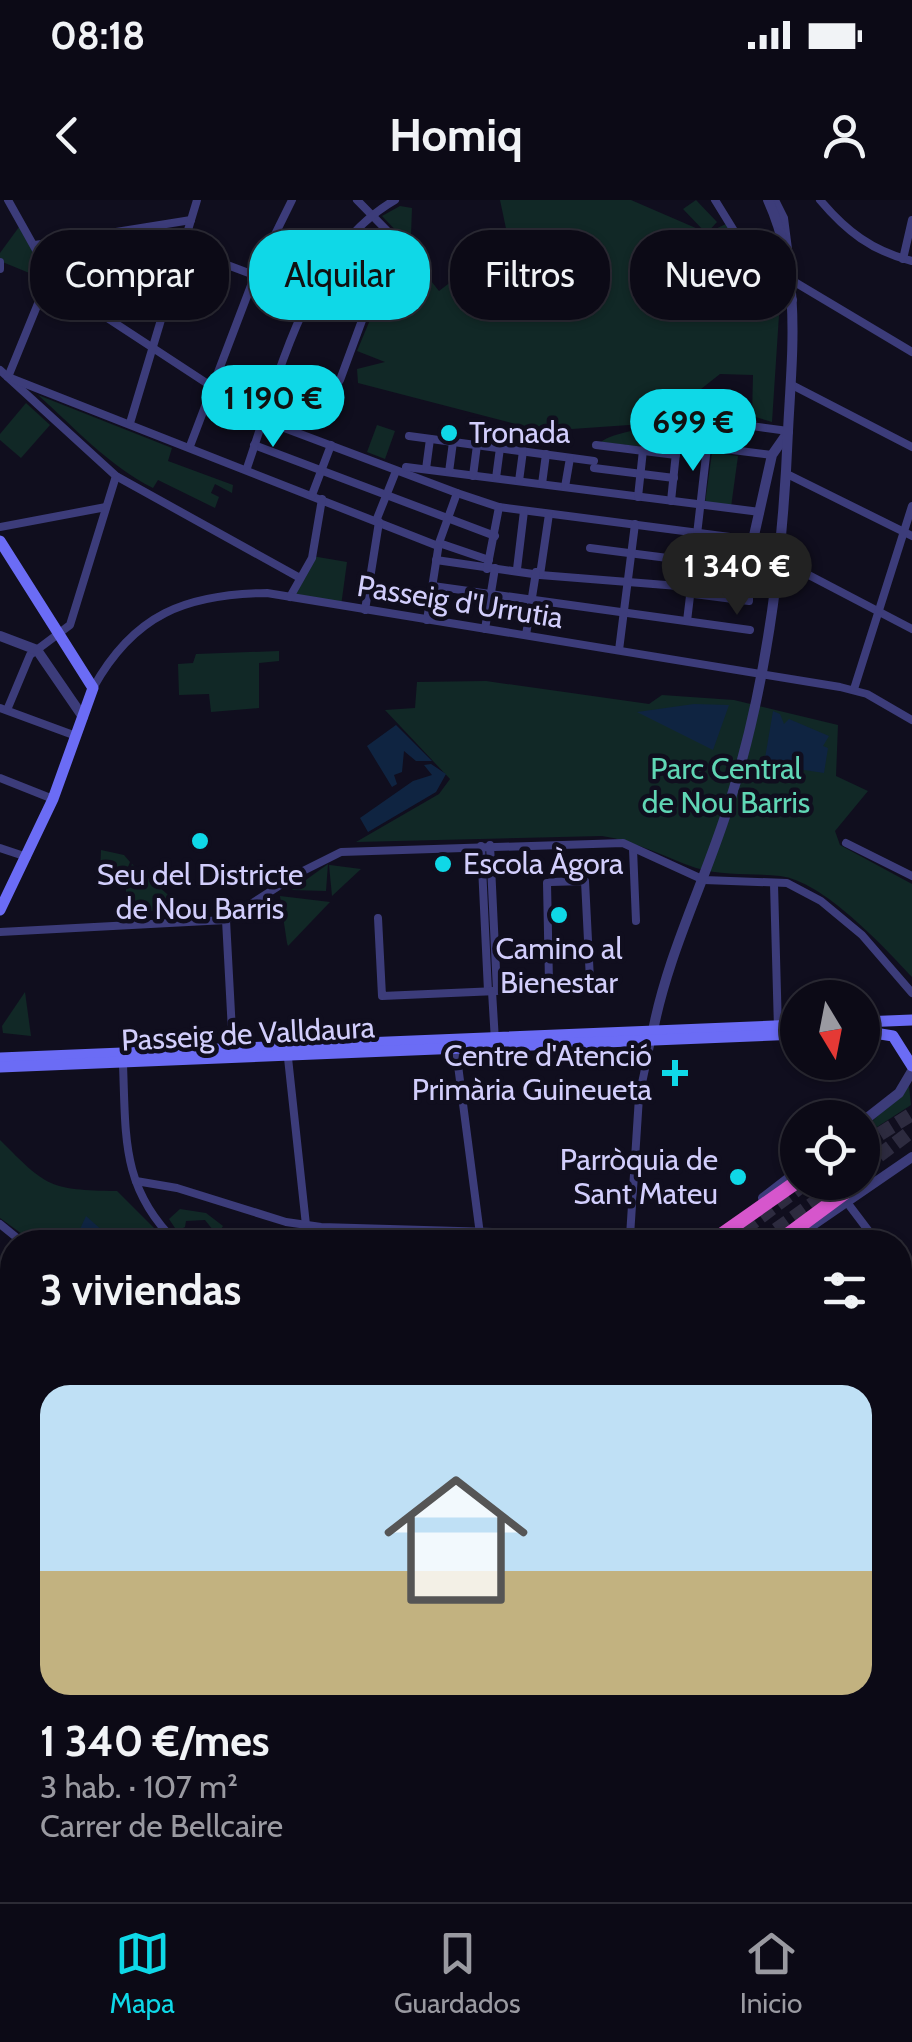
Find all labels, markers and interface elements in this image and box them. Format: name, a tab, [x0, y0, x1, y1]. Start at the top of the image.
text: 08:18	[50, 12, 145, 59]
icon: back	[40, 108, 95, 163]
text: Homiq	[389, 108, 523, 162]
icon: person	[817, 108, 872, 163]
chip: Comprar	[30, 230, 229, 320]
chip: Alquilar	[249, 230, 430, 320]
chip: Filtros	[450, 230, 610, 320]
chip: Nuevo	[630, 230, 796, 320]
pin: 1 190 €	[181, 365, 365, 450]
text: 1 190 €	[223, 378, 323, 417]
pin: 699 €	[623, 389, 763, 474]
text: 699 €	[652, 402, 734, 441]
place label: Tronada	[469, 414, 571, 451]
marker: Tronada	[438, 422, 460, 444]
pin: 1 340 €	[645, 533, 829, 618]
text: 1 340 €	[684, 546, 790, 585]
street label: Passeig d'Urrutia	[354, 567, 566, 636]
park label: Parc Central de Nou Barris	[642, 750, 810, 821]
marker: Seu del Districte de Nou Barris	[189, 830, 211, 852]
place label: Escola Àgora	[463, 845, 624, 882]
marker: Escola Àgora	[432, 853, 454, 875]
place label: Seu del Districte de Nou Barris	[97, 856, 303, 927]
marker: Camino al Bienestar	[548, 904, 570, 926]
place label: Camino al Bienestar	[495, 930, 623, 1001]
north arrow	[780, 980, 880, 1080]
map controls	[780, 980, 880, 1200]
street label: Passeig de Valldaura	[120, 1008, 376, 1059]
place label: Centre d'Atenció Primària Guineueta	[412, 1037, 653, 1108]
marker: Centre d'Atenció Primària Guineueta	[662, 1060, 688, 1086]
button: locate	[780, 1100, 880, 1200]
place label: Parròquia de Sant Mateu	[560, 1141, 718, 1212]
marker: Parròquia de Sant Mateu	[727, 1166, 749, 1188]
icon: filters	[817, 1263, 872, 1318]
text: 3 viviendas	[40, 1264, 241, 1316]
icon: home	[366, 1450, 546, 1630]
text: 1 340 €/mes	[40, 1715, 270, 1767]
text: 3 hab. · 107 m²	[40, 1767, 238, 1806]
text: Carrer de Bellcaire	[40, 1806, 283, 1845]
tab: Mapa	[110, 1926, 175, 2020]
tab: Guardados	[394, 1926, 521, 2020]
tab: Inicio	[740, 1926, 802, 2020]

